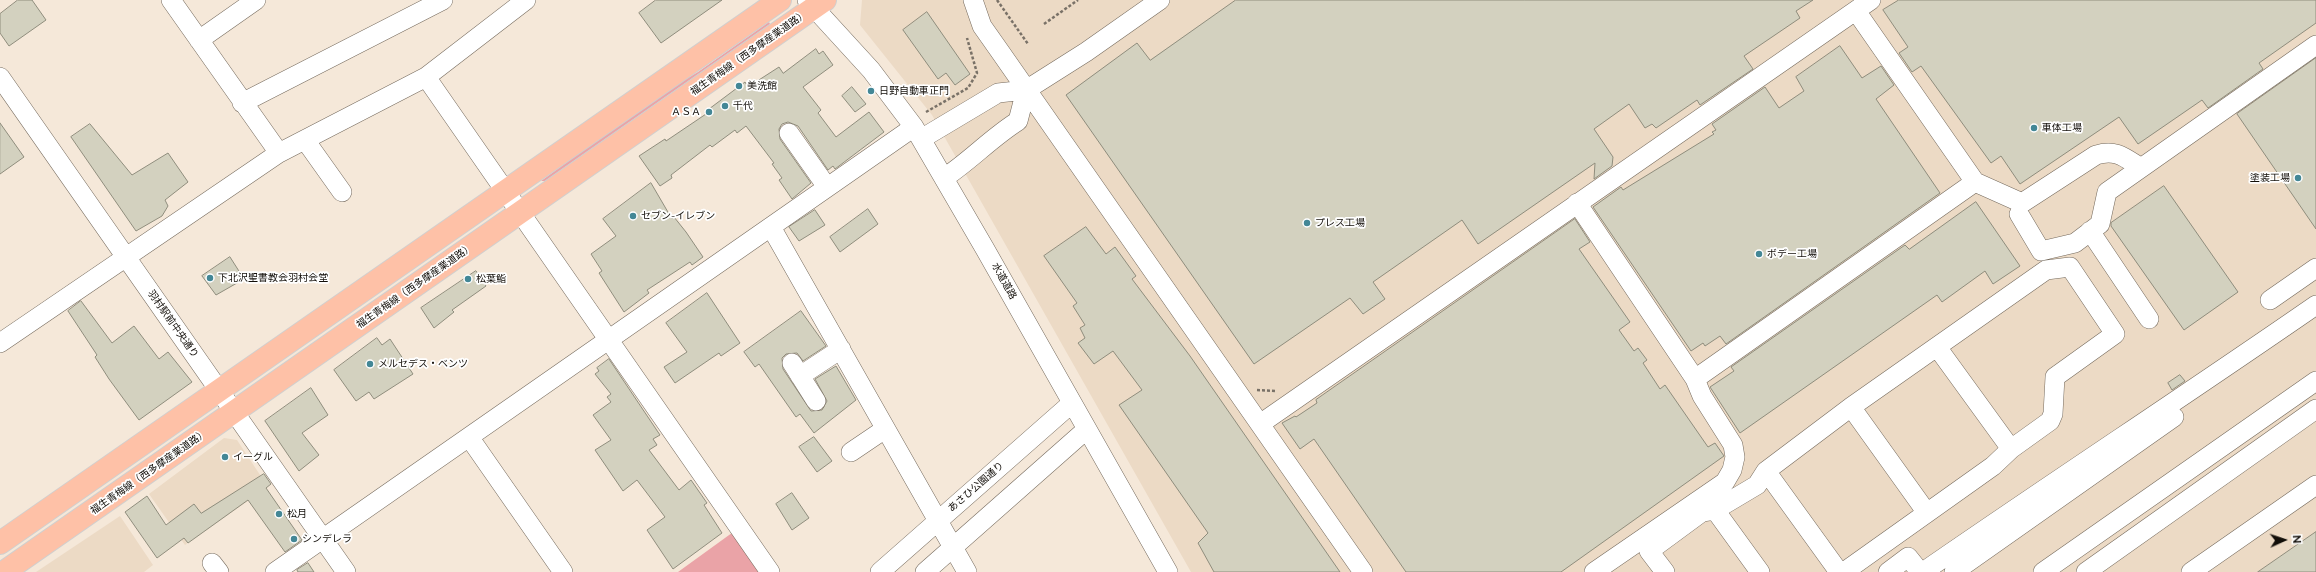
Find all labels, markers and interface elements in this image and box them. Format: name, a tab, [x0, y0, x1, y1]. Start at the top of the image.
street label: 福生青梅線（西多摩産業道路）	[688, 8, 810, 98]
place label: 美洗館	[747, 80, 777, 92]
marker: 美洗館	[734, 81, 744, 91]
place label: 日野自動車正門	[879, 85, 949, 97]
marker: 日野自動車正門	[866, 86, 876, 96]
place label: 千代	[733, 100, 753, 112]
marker: 千代	[720, 101, 730, 111]
place label: ＡＳＡ	[671, 106, 701, 118]
marker: ＡＳＡ	[704, 107, 714, 117]
place label: 車体工場	[2042, 122, 2082, 134]
marker: 車体工場	[2029, 123, 2039, 133]
place label: 塗装工場	[2250, 172, 2290, 184]
marker: 塗装工場	[2293, 173, 2303, 183]
place label: セブン-イレブン	[641, 210, 715, 222]
marker: セブン-イレブン	[628, 211, 638, 221]
place label: プレス工場	[1315, 217, 1365, 229]
marker: プレス工場	[1302, 218, 1312, 228]
street label: 福生青梅線（西多摩産業道路）	[354, 241, 476, 331]
place label: ボデー工場	[1767, 248, 1817, 260]
marker: ボデー工場	[1754, 249, 1764, 259]
street label: 水道道路	[989, 261, 1019, 301]
place label: 下北沢聖書教会羽村会堂	[218, 272, 328, 284]
marker: 下北沢聖書教会羽村会堂	[205, 273, 215, 283]
place label: 松葉鮨	[476, 273, 506, 285]
marker: 松葉鮨	[463, 274, 473, 284]
street label: 羽村駅前中央通り	[145, 288, 201, 360]
place label: メルセデス・ベンツ	[378, 358, 468, 370]
marker: メルセデス・ベンツ	[365, 359, 375, 369]
street label: 福生青梅線（西多摩産業道路）	[88, 427, 210, 517]
place label: イーグル	[233, 451, 273, 463]
marker: イーグル	[220, 452, 230, 462]
street label: あさひ公園通り	[946, 460, 1006, 514]
place label: 松月	[287, 508, 307, 520]
marker: 松月	[274, 509, 284, 519]
north arrow	[2264, 520, 2304, 560]
place label: シンデレラ	[302, 533, 352, 545]
marker: シンデレラ	[289, 534, 299, 544]
text: N	[2290, 535, 2303, 544]

